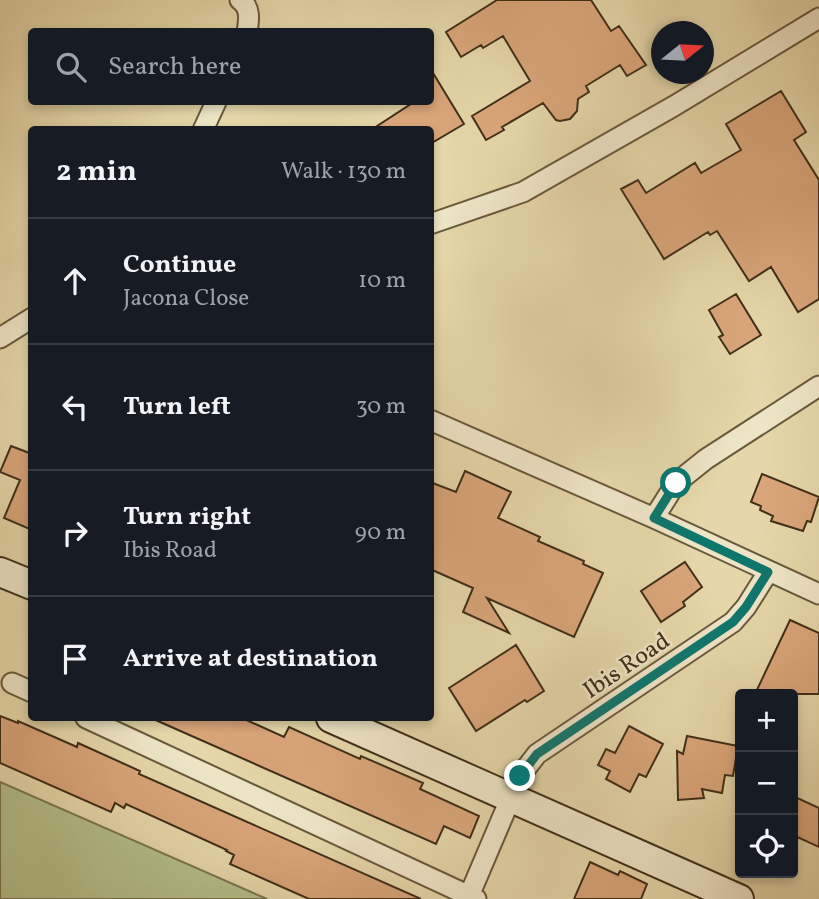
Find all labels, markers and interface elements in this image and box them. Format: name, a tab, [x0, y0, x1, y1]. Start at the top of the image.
north arrow	[651, 21, 714, 84]
search box	[28, 28, 434, 105]
icon: search	[52, 48, 90, 86]
text: Search here	[108, 49, 241, 85]
text: 2 min	[56, 151, 137, 193]
text: Walk · 130 m	[281, 156, 406, 188]
text: Continue	[123, 247, 236, 283]
icon: ahead	[56, 262, 94, 300]
text: 10 m	[358, 265, 406, 297]
text: Jacona Close	[123, 283, 249, 315]
icon: left	[56, 388, 94, 426]
text: Turn left	[123, 389, 231, 425]
text: 30 m	[356, 391, 406, 423]
route start	[660, 467, 691, 498]
text: Turn right	[123, 499, 251, 535]
icon: right	[56, 514, 94, 552]
text: 90 m	[355, 517, 406, 549]
text: Ibis Road	[123, 535, 217, 567]
street label: Ibis Road	[577, 625, 677, 708]
icon: arrive	[56, 640, 94, 678]
text: Arrive at destination	[123, 641, 378, 677]
map controls	[735, 689, 798, 878]
button: +	[735, 689, 798, 752]
button: −	[735, 752, 798, 815]
route end	[504, 760, 535, 791]
button: locate	[735, 815, 798, 878]

